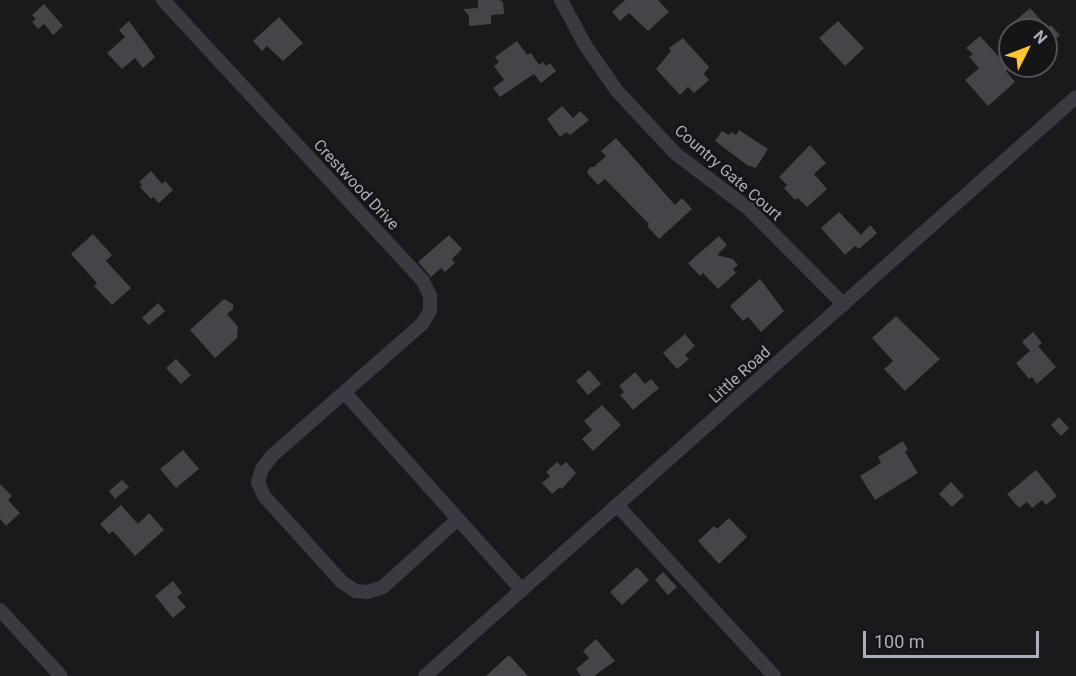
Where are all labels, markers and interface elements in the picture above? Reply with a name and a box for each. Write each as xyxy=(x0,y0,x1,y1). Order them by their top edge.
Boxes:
north arrow xyxy=(998,18,1058,78)
text: N xyxy=(1029,26,1051,48)
street label: Country Gate Court xyxy=(670,121,786,225)
street label: Crestwood Drive xyxy=(309,136,403,234)
street label: Little Road xyxy=(705,342,775,408)
scale bar xyxy=(866,619,1042,657)
text: 100 m xyxy=(874,631,925,652)

